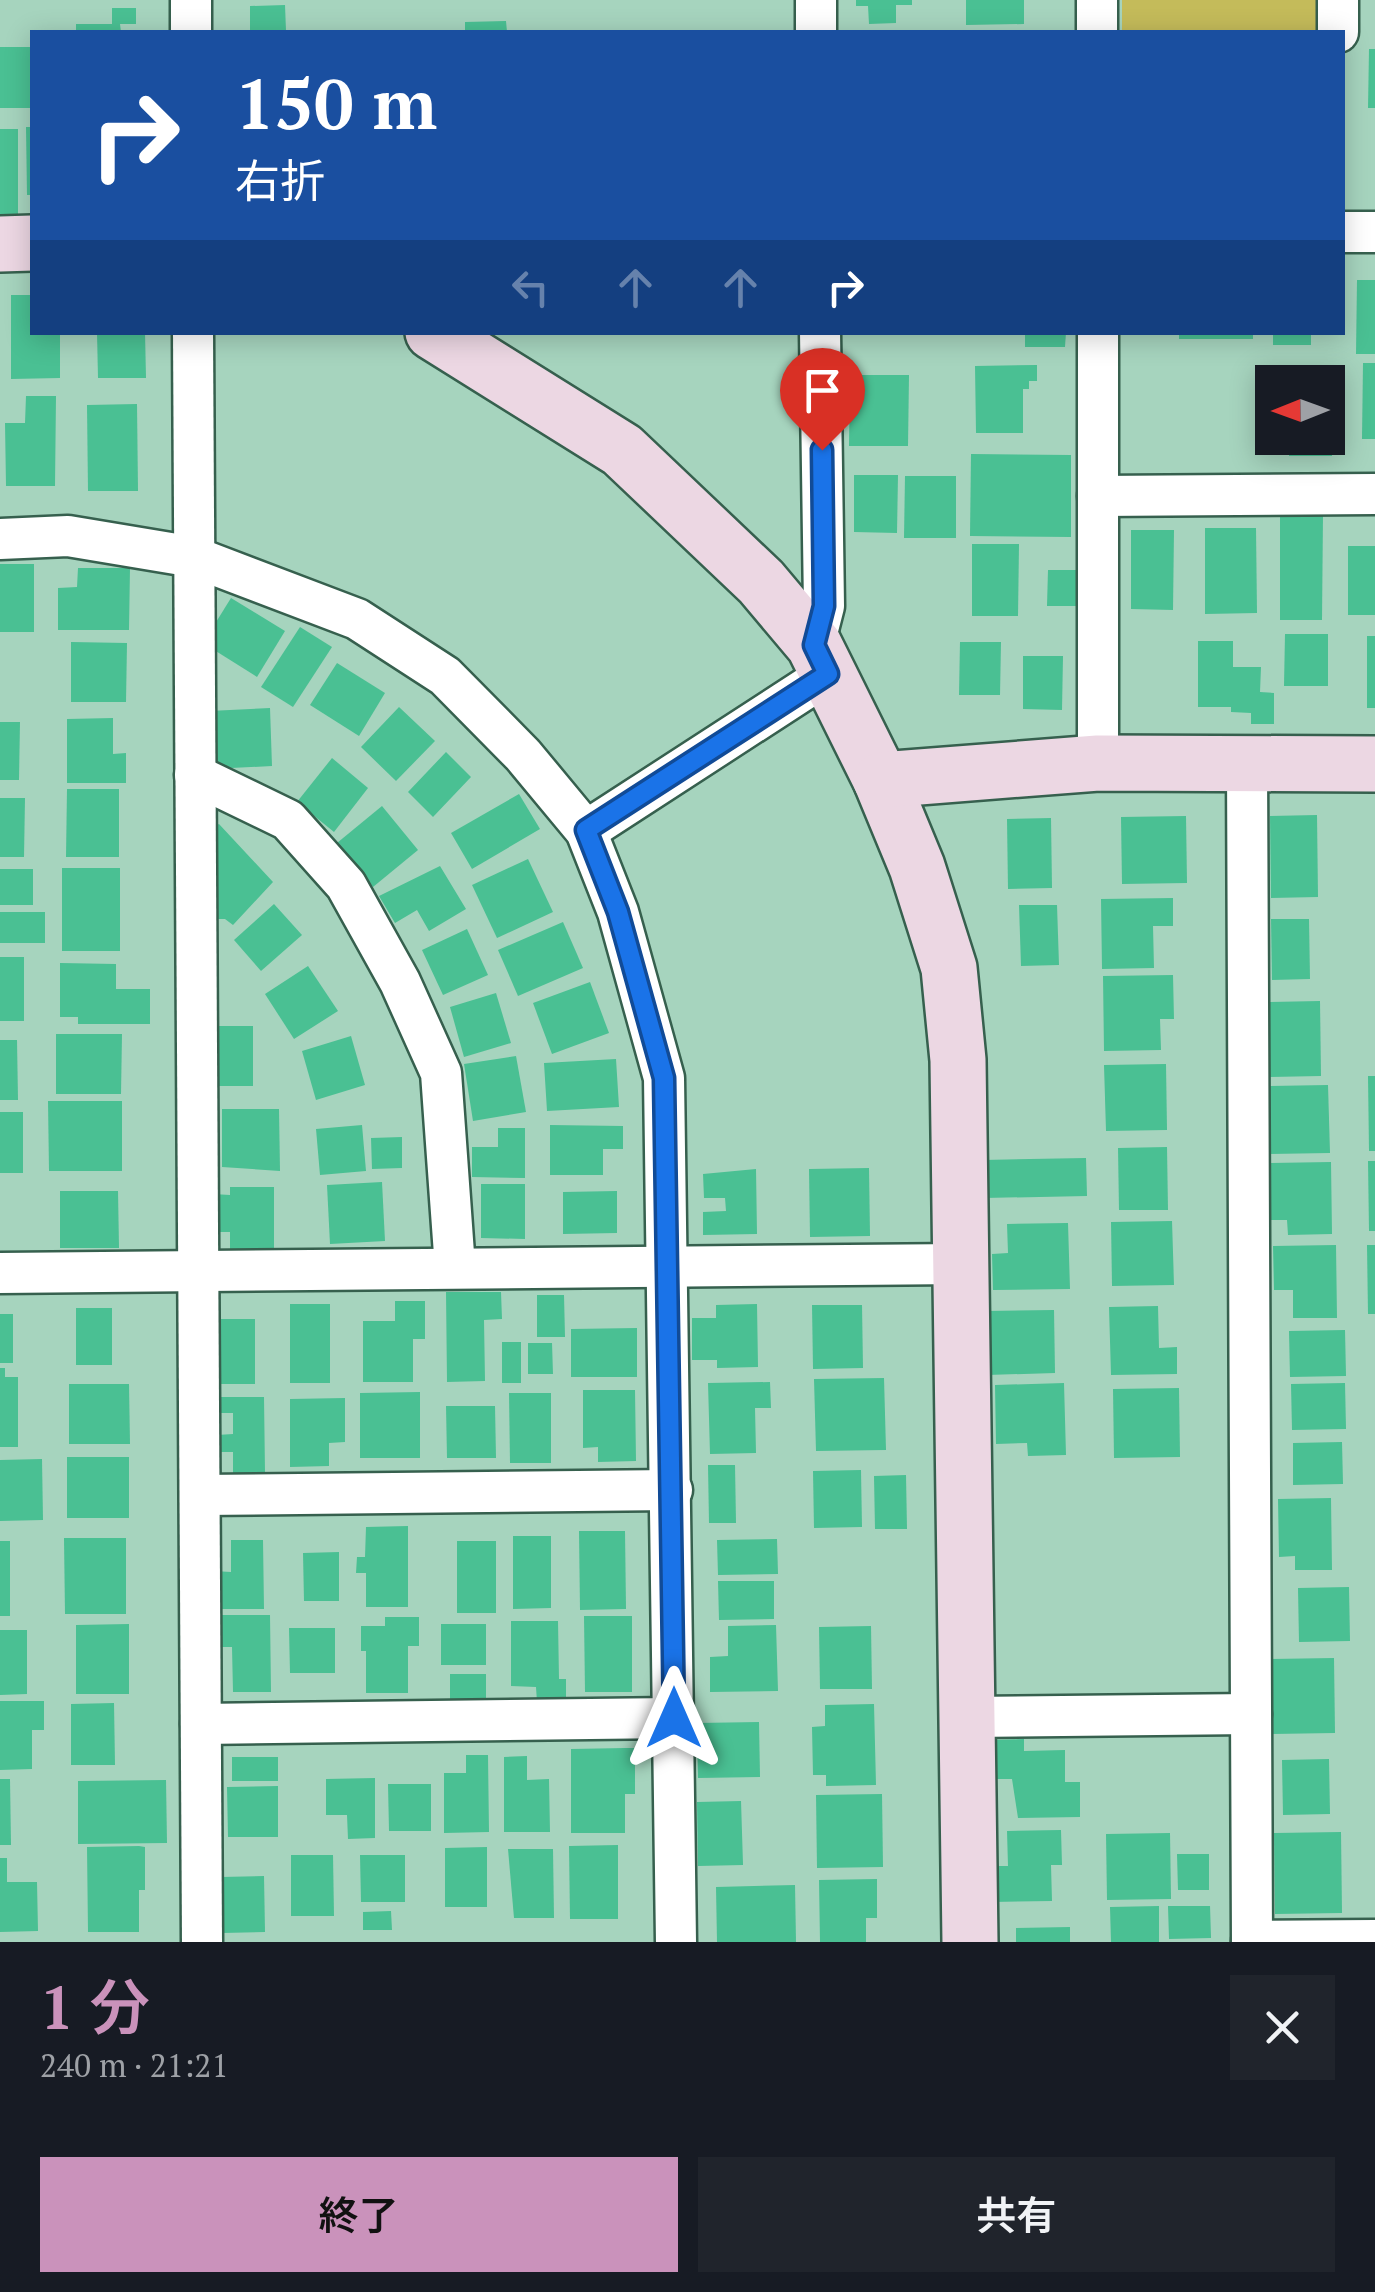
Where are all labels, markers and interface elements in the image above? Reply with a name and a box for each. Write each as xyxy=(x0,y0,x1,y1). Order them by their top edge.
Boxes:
text: 150 m xyxy=(235,56,437,149)
icon: right xyxy=(70,70,200,200)
text: 右折 xyxy=(235,150,325,210)
icon: left xyxy=(503,260,558,315)
icon: ahead xyxy=(608,260,663,315)
icon: ahead xyxy=(713,260,768,315)
icon: right xyxy=(818,260,873,315)
pin xyxy=(780,348,865,451)
icon: arrive xyxy=(795,363,850,418)
north arrow xyxy=(1255,365,1345,455)
map controls xyxy=(1255,365,1345,455)
position arrow xyxy=(622,1666,726,1770)
text: 1 分 xyxy=(40,1967,150,2046)
button: close xyxy=(1230,1975,1335,2080)
text: 240 m · 21:21 xyxy=(40,2044,228,2086)
button: 終了 xyxy=(40,2157,678,2272)
button: 共有 xyxy=(698,2157,1335,2272)

